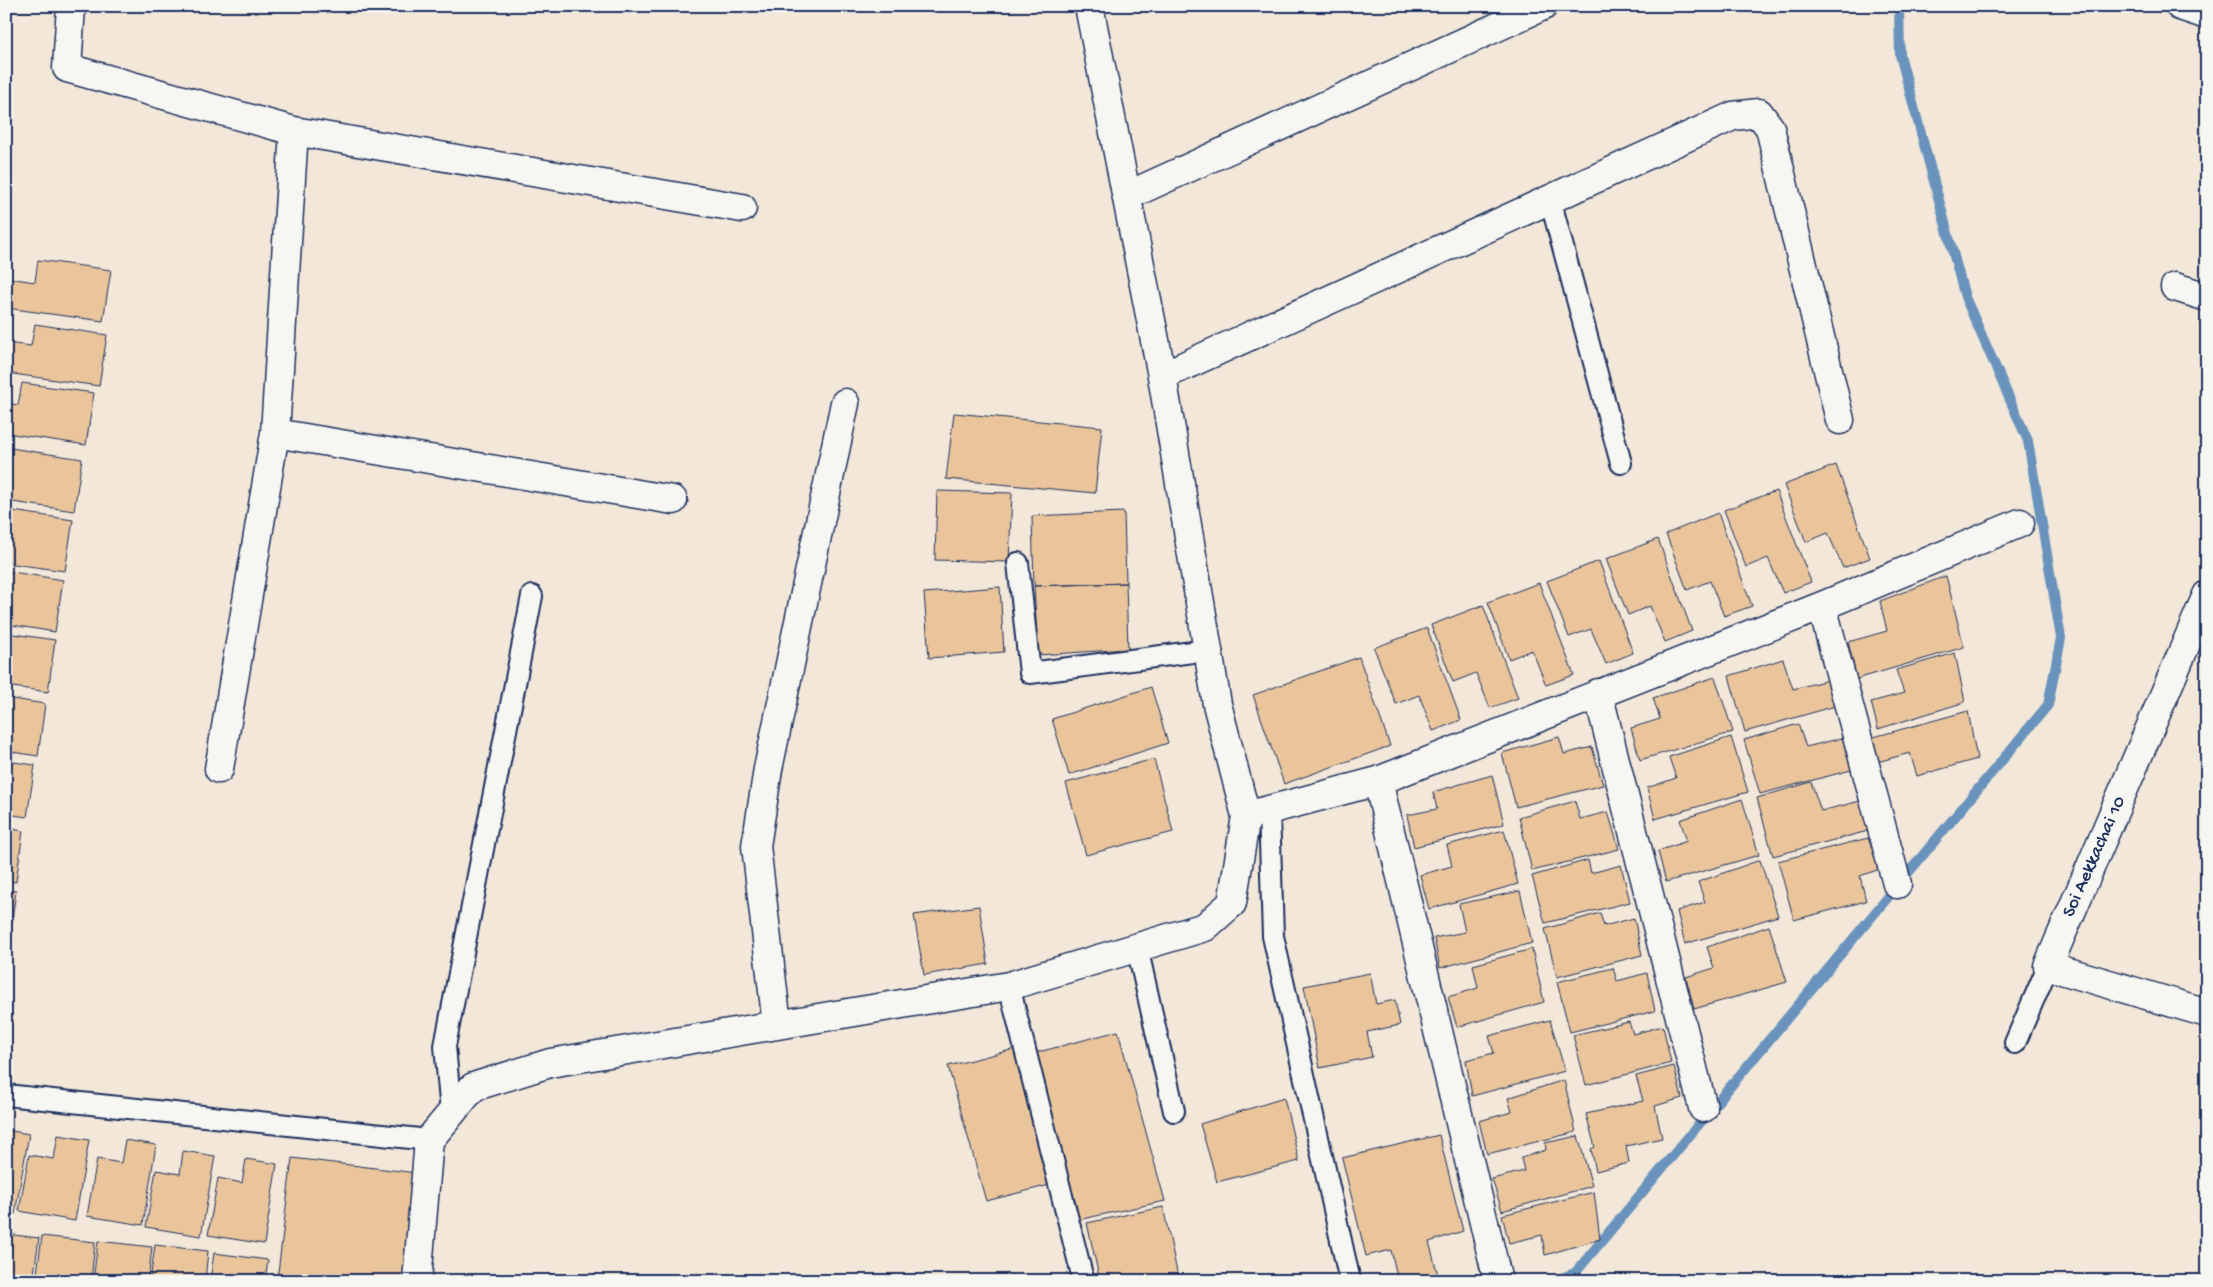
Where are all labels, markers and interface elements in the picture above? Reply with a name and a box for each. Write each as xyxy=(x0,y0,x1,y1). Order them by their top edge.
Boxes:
street label: Soi Aekkachai 10 xyxy=(2058,793,2132,921)

